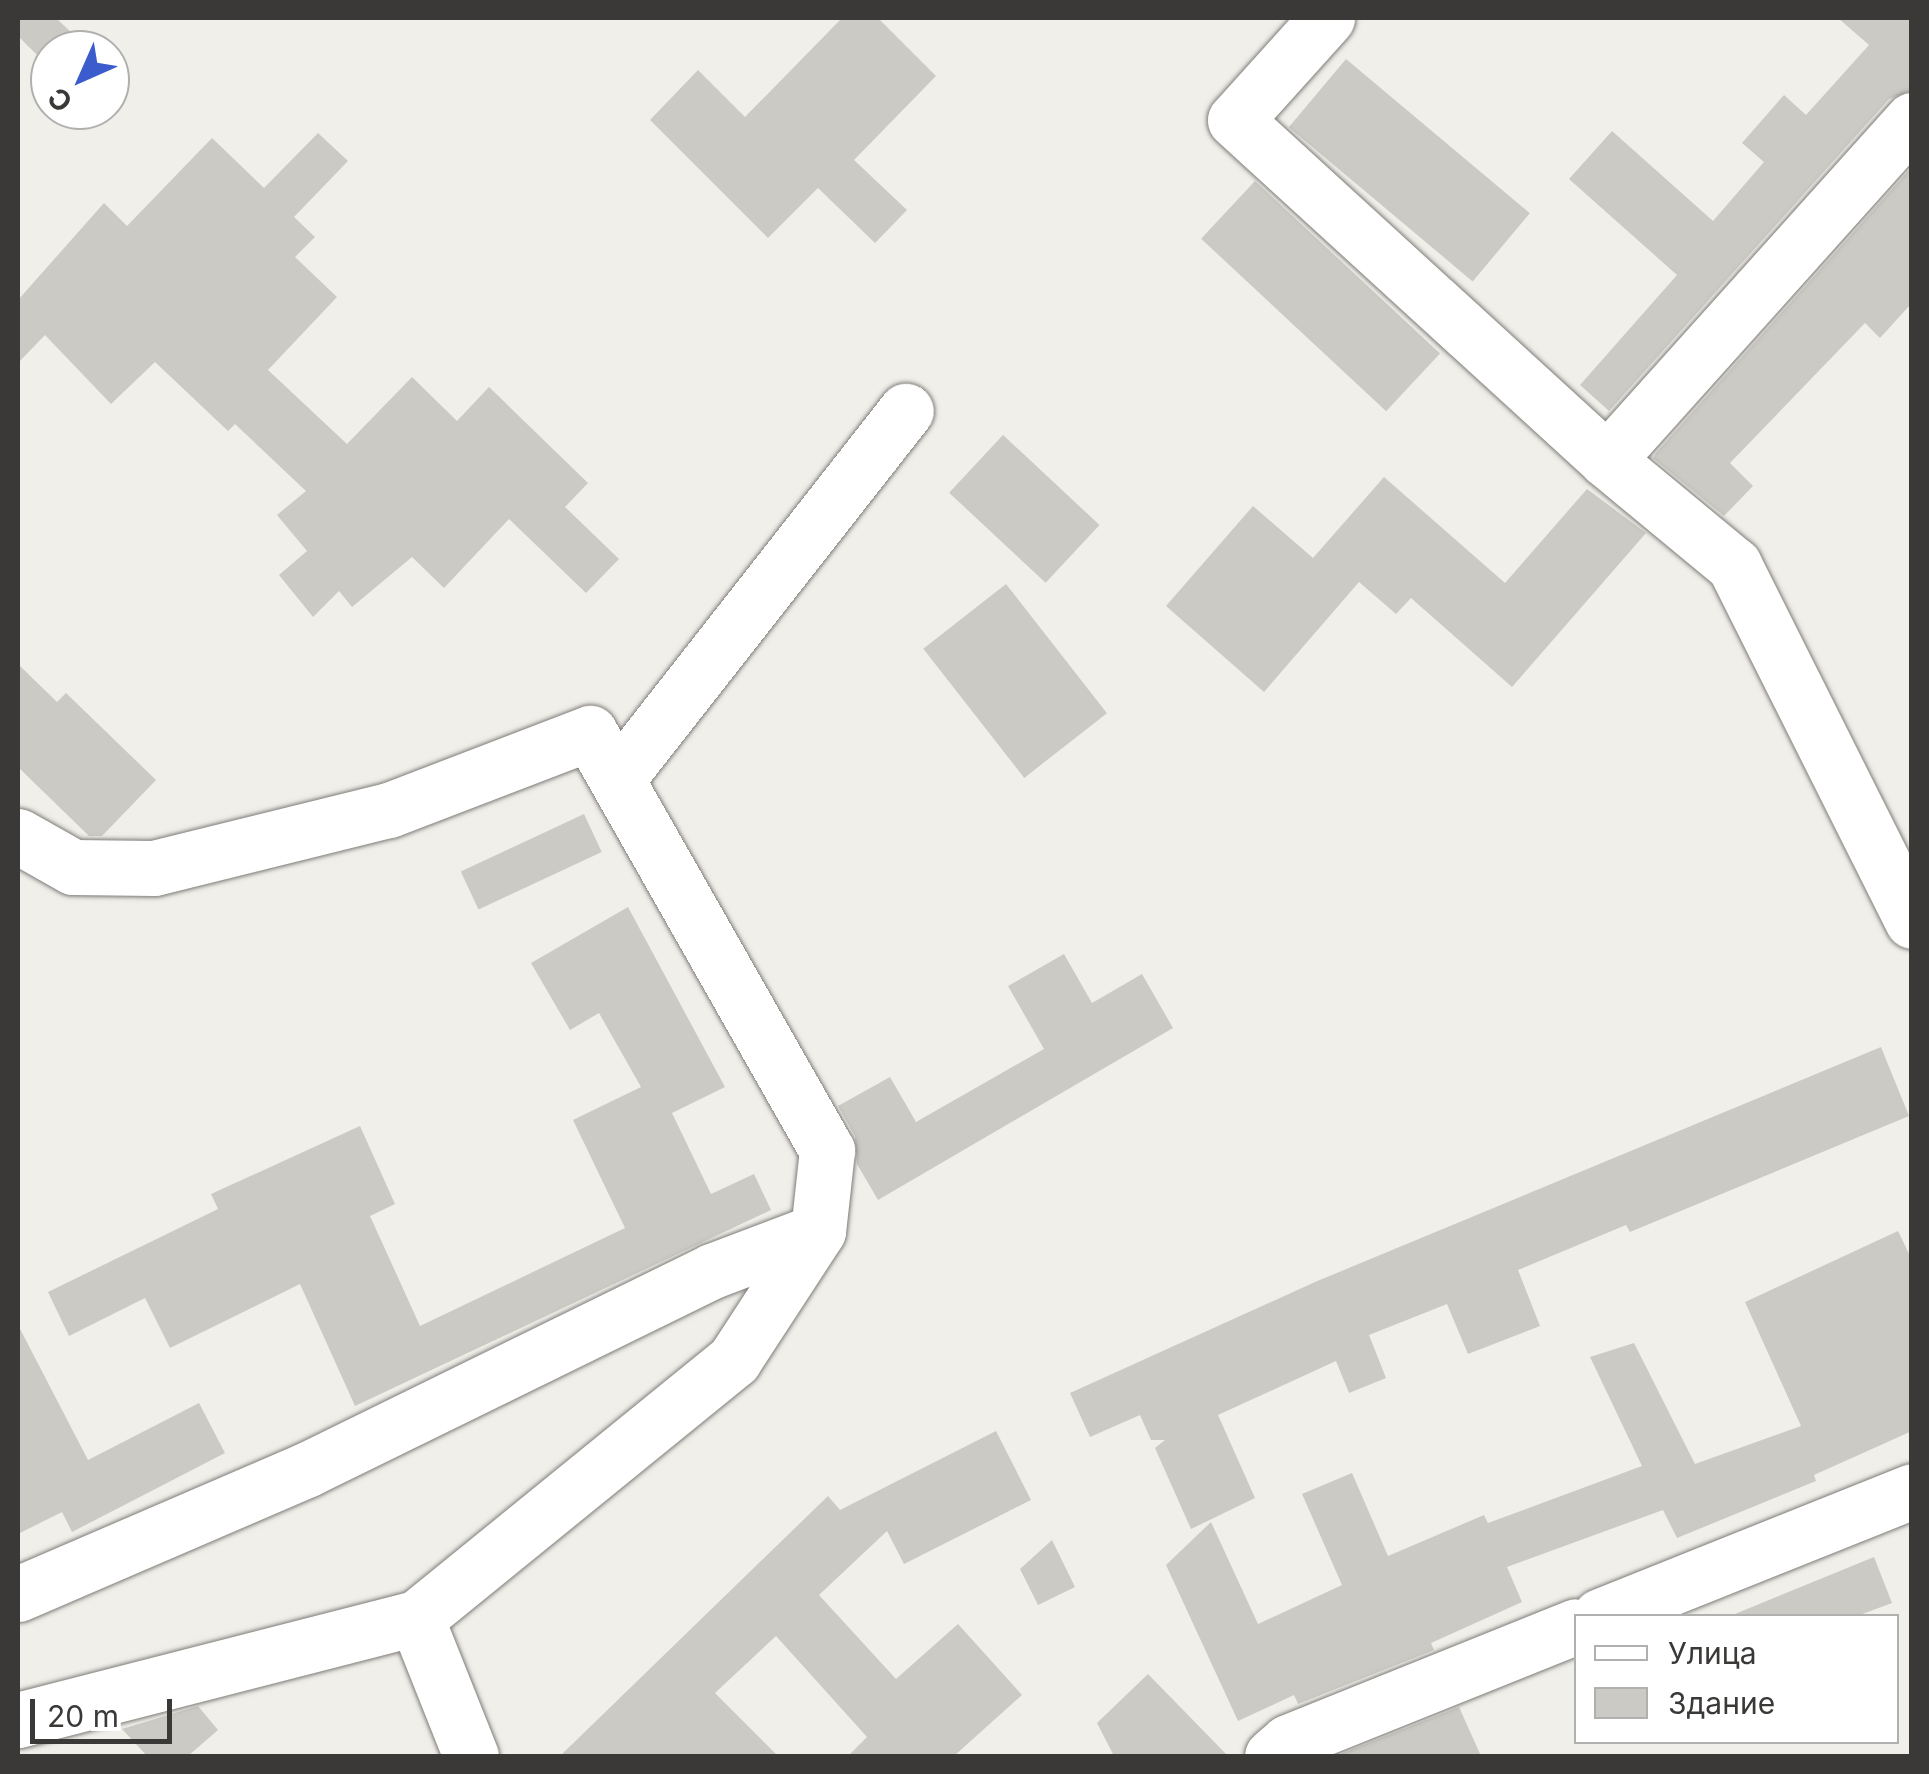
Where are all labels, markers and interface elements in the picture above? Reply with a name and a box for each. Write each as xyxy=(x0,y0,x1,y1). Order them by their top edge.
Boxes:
north arrow xyxy=(30,30,130,130)
text: С xyxy=(41,80,80,119)
legend xyxy=(1574,1614,1899,1744)
text: Улица xyxy=(1668,1635,1757,1671)
scale bar xyxy=(35,1679,178,1741)
text: Здание xyxy=(1668,1685,1775,1721)
text: 20 m xyxy=(47,1698,119,1734)

